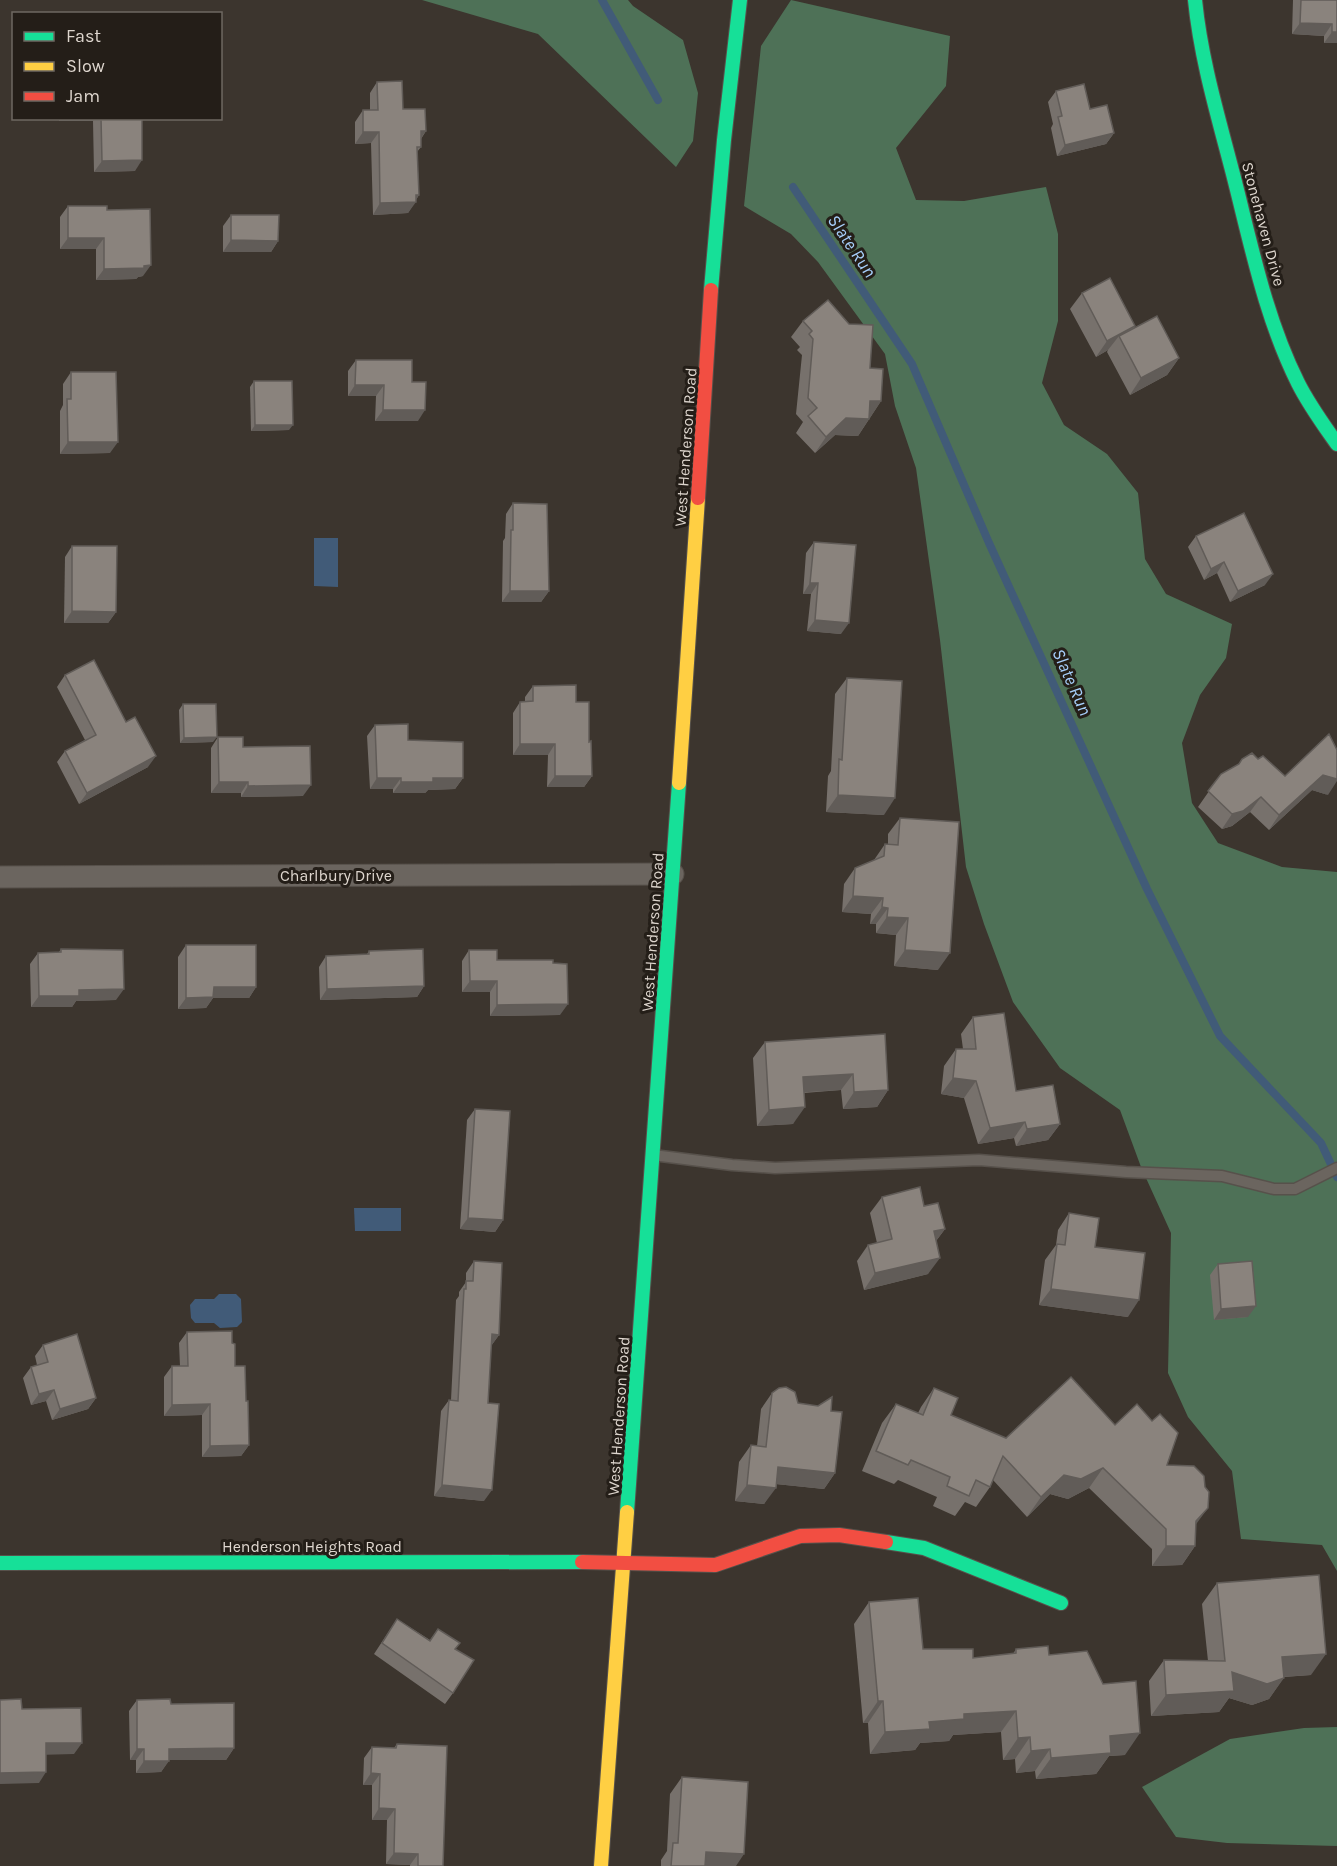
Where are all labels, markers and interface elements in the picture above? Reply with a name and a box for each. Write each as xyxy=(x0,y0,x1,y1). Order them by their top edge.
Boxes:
legend xyxy=(12,12,222,120)
text: Fast xyxy=(66,25,101,47)
text: Slow xyxy=(66,55,105,77)
text: Jam xyxy=(66,85,100,107)
street label: Stonehaven Drive xyxy=(1238,160,1289,288)
water label: Slate Run xyxy=(823,210,881,282)
street label: West Henderson Road xyxy=(670,367,701,527)
water label: Slate Run xyxy=(1047,645,1097,719)
street label: West Henderson Road xyxy=(637,852,668,1012)
street label: Charlbury Drive xyxy=(280,866,392,885)
street label: West Henderson Road xyxy=(603,1336,634,1496)
street label: Henderson Heights Road xyxy=(222,1537,402,1556)

